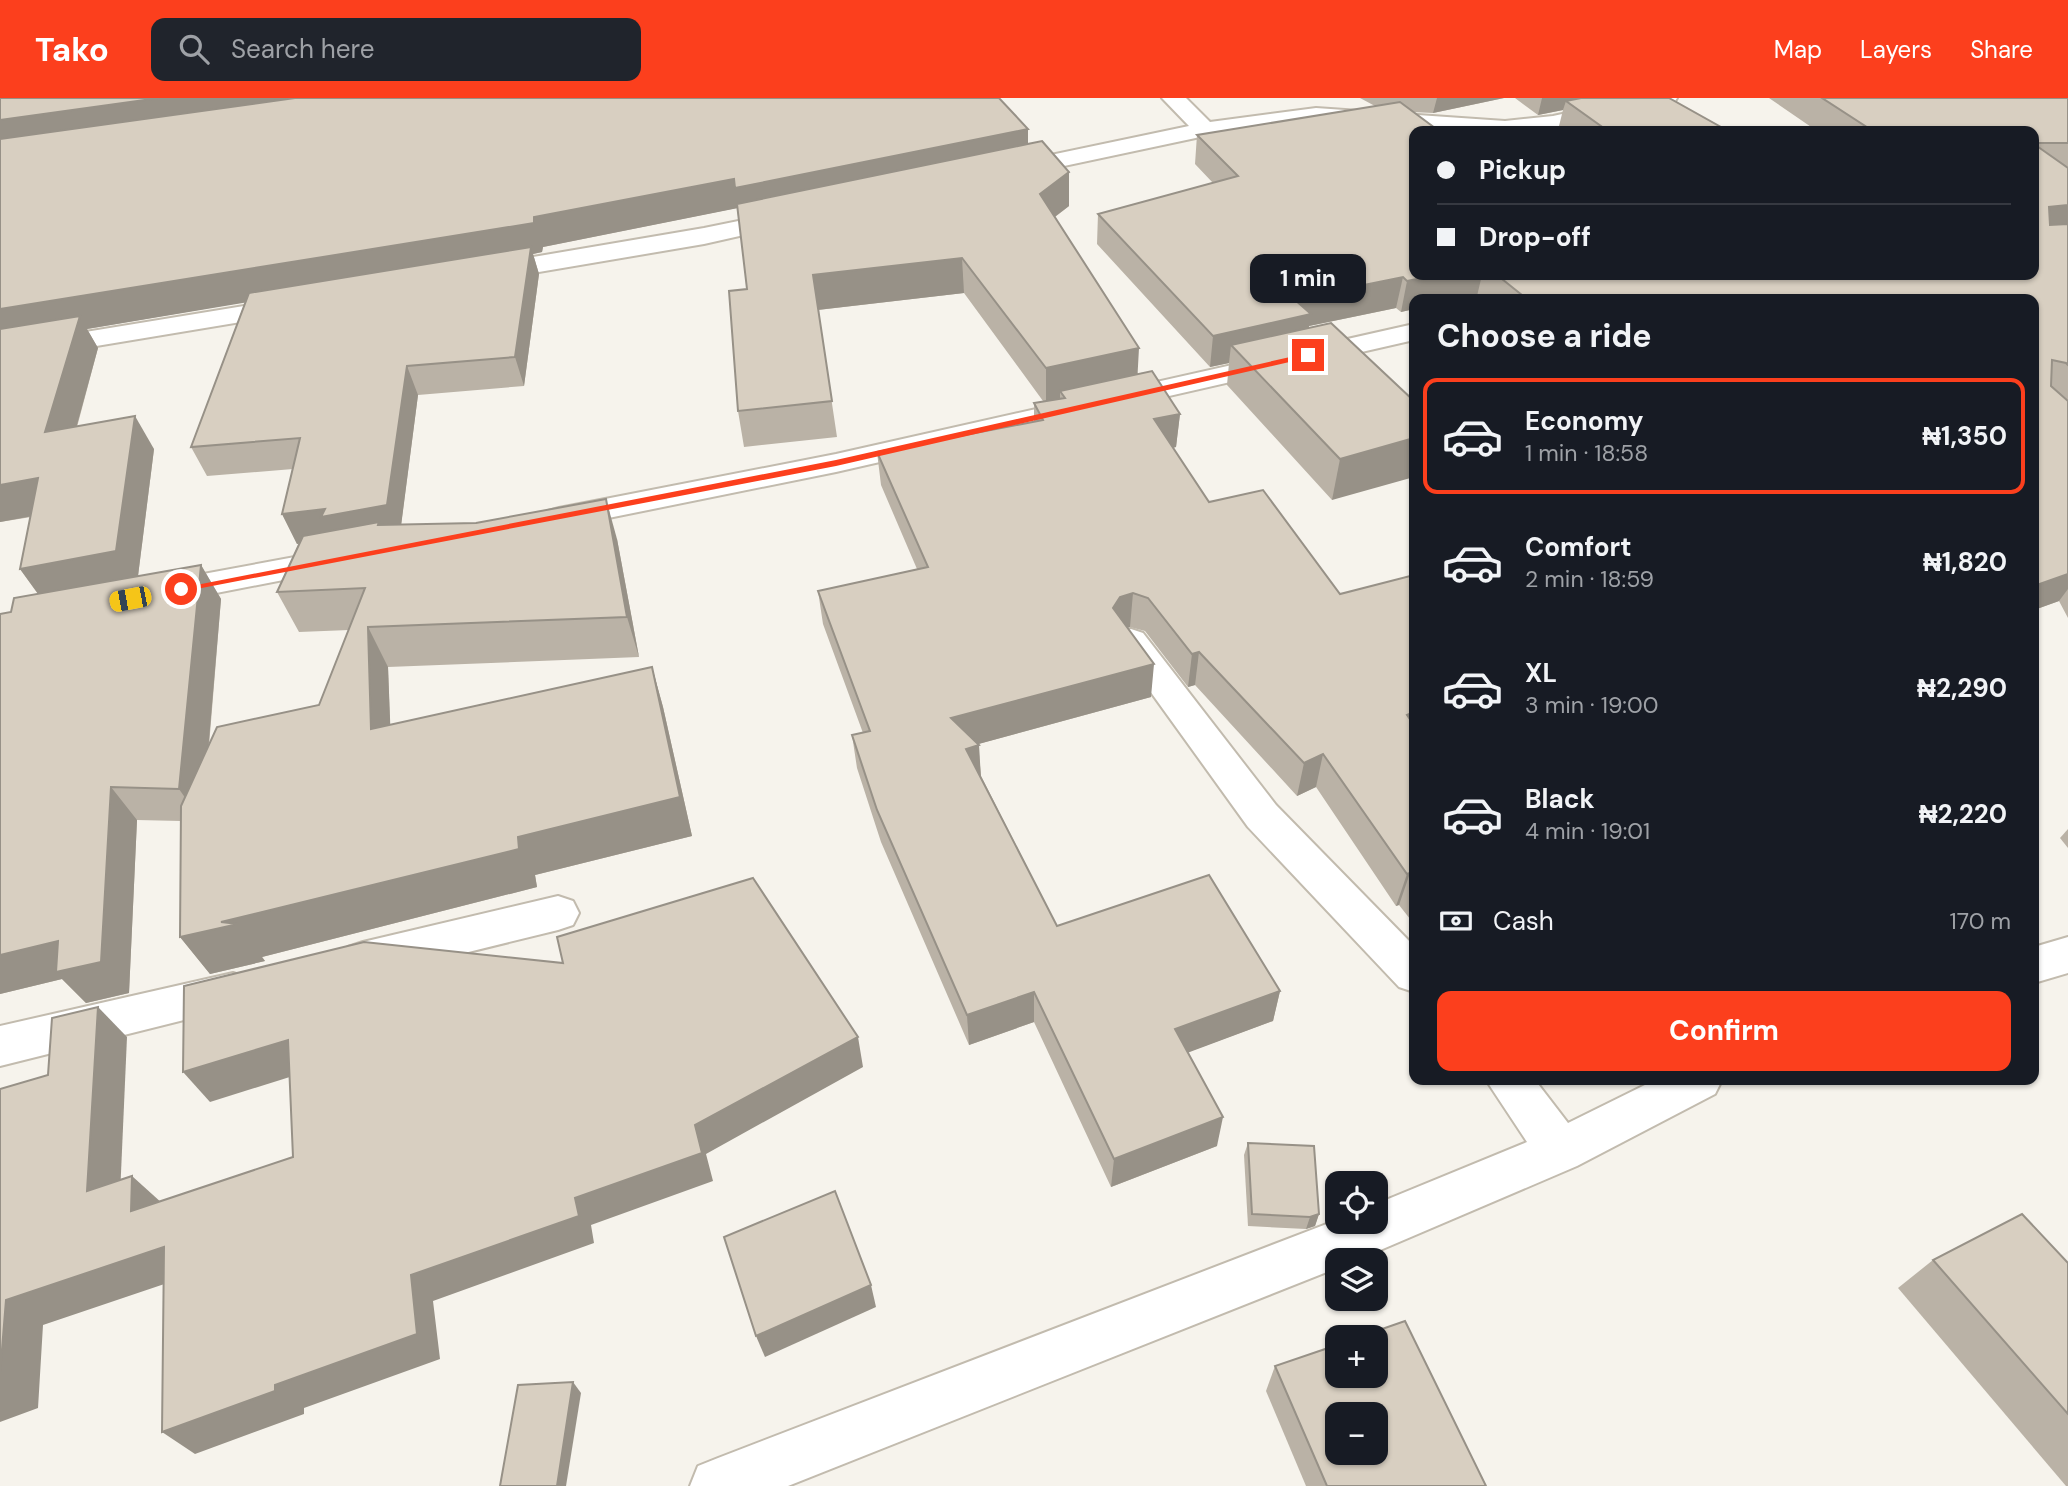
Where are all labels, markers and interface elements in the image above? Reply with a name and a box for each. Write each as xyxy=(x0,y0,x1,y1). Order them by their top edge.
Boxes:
search box xyxy=(151,18,641,81)
text: Tako xyxy=(35,28,109,71)
icon: search xyxy=(175,30,213,68)
text: Search here xyxy=(231,32,374,66)
text: Map xyxy=(1774,34,1822,65)
text: Layers xyxy=(1860,34,1932,65)
text: Share xyxy=(1970,34,2033,65)
text: Pickup xyxy=(1479,153,1566,187)
text: Drop-off xyxy=(1479,220,1591,254)
callout: 1 min xyxy=(1250,254,1366,302)
text: 1 min xyxy=(1280,263,1336,293)
text: Choose a ride xyxy=(1437,315,1652,357)
route end xyxy=(1292,339,1324,371)
text: Economy xyxy=(1525,404,1643,438)
icon: car xyxy=(1441,405,1504,468)
text: ₦1,350 xyxy=(1922,419,2007,453)
text: 1 min · 18:58 xyxy=(1525,438,1648,468)
text: Comfort xyxy=(1525,530,1631,564)
icon: car xyxy=(1441,531,1504,594)
text: ₦1,820 xyxy=(1923,545,2007,579)
text: 2 min · 18:59 xyxy=(1525,564,1654,594)
route start xyxy=(165,573,197,605)
car xyxy=(108,585,153,613)
text: XL xyxy=(1525,656,1557,690)
icon: car xyxy=(1441,657,1504,720)
text: ₦2,290 xyxy=(1917,671,2007,705)
text: 3 min · 19:00 xyxy=(1525,690,1658,720)
text: Black xyxy=(1525,782,1595,816)
icon: car xyxy=(1441,783,1504,846)
text: ₦2,220 xyxy=(1919,797,2007,831)
text: 4 min · 19:01 xyxy=(1525,816,1650,846)
icon: cash xyxy=(1437,902,1475,940)
text: Cash xyxy=(1493,904,1554,938)
text: 170 m xyxy=(1950,906,2011,936)
button: Confirm xyxy=(1437,991,2011,1071)
map controls xyxy=(1325,1171,1388,1465)
button: locate xyxy=(1325,1171,1388,1234)
button: layers xyxy=(1325,1248,1388,1311)
button: + xyxy=(1325,1325,1388,1388)
button: − xyxy=(1325,1402,1388,1465)

